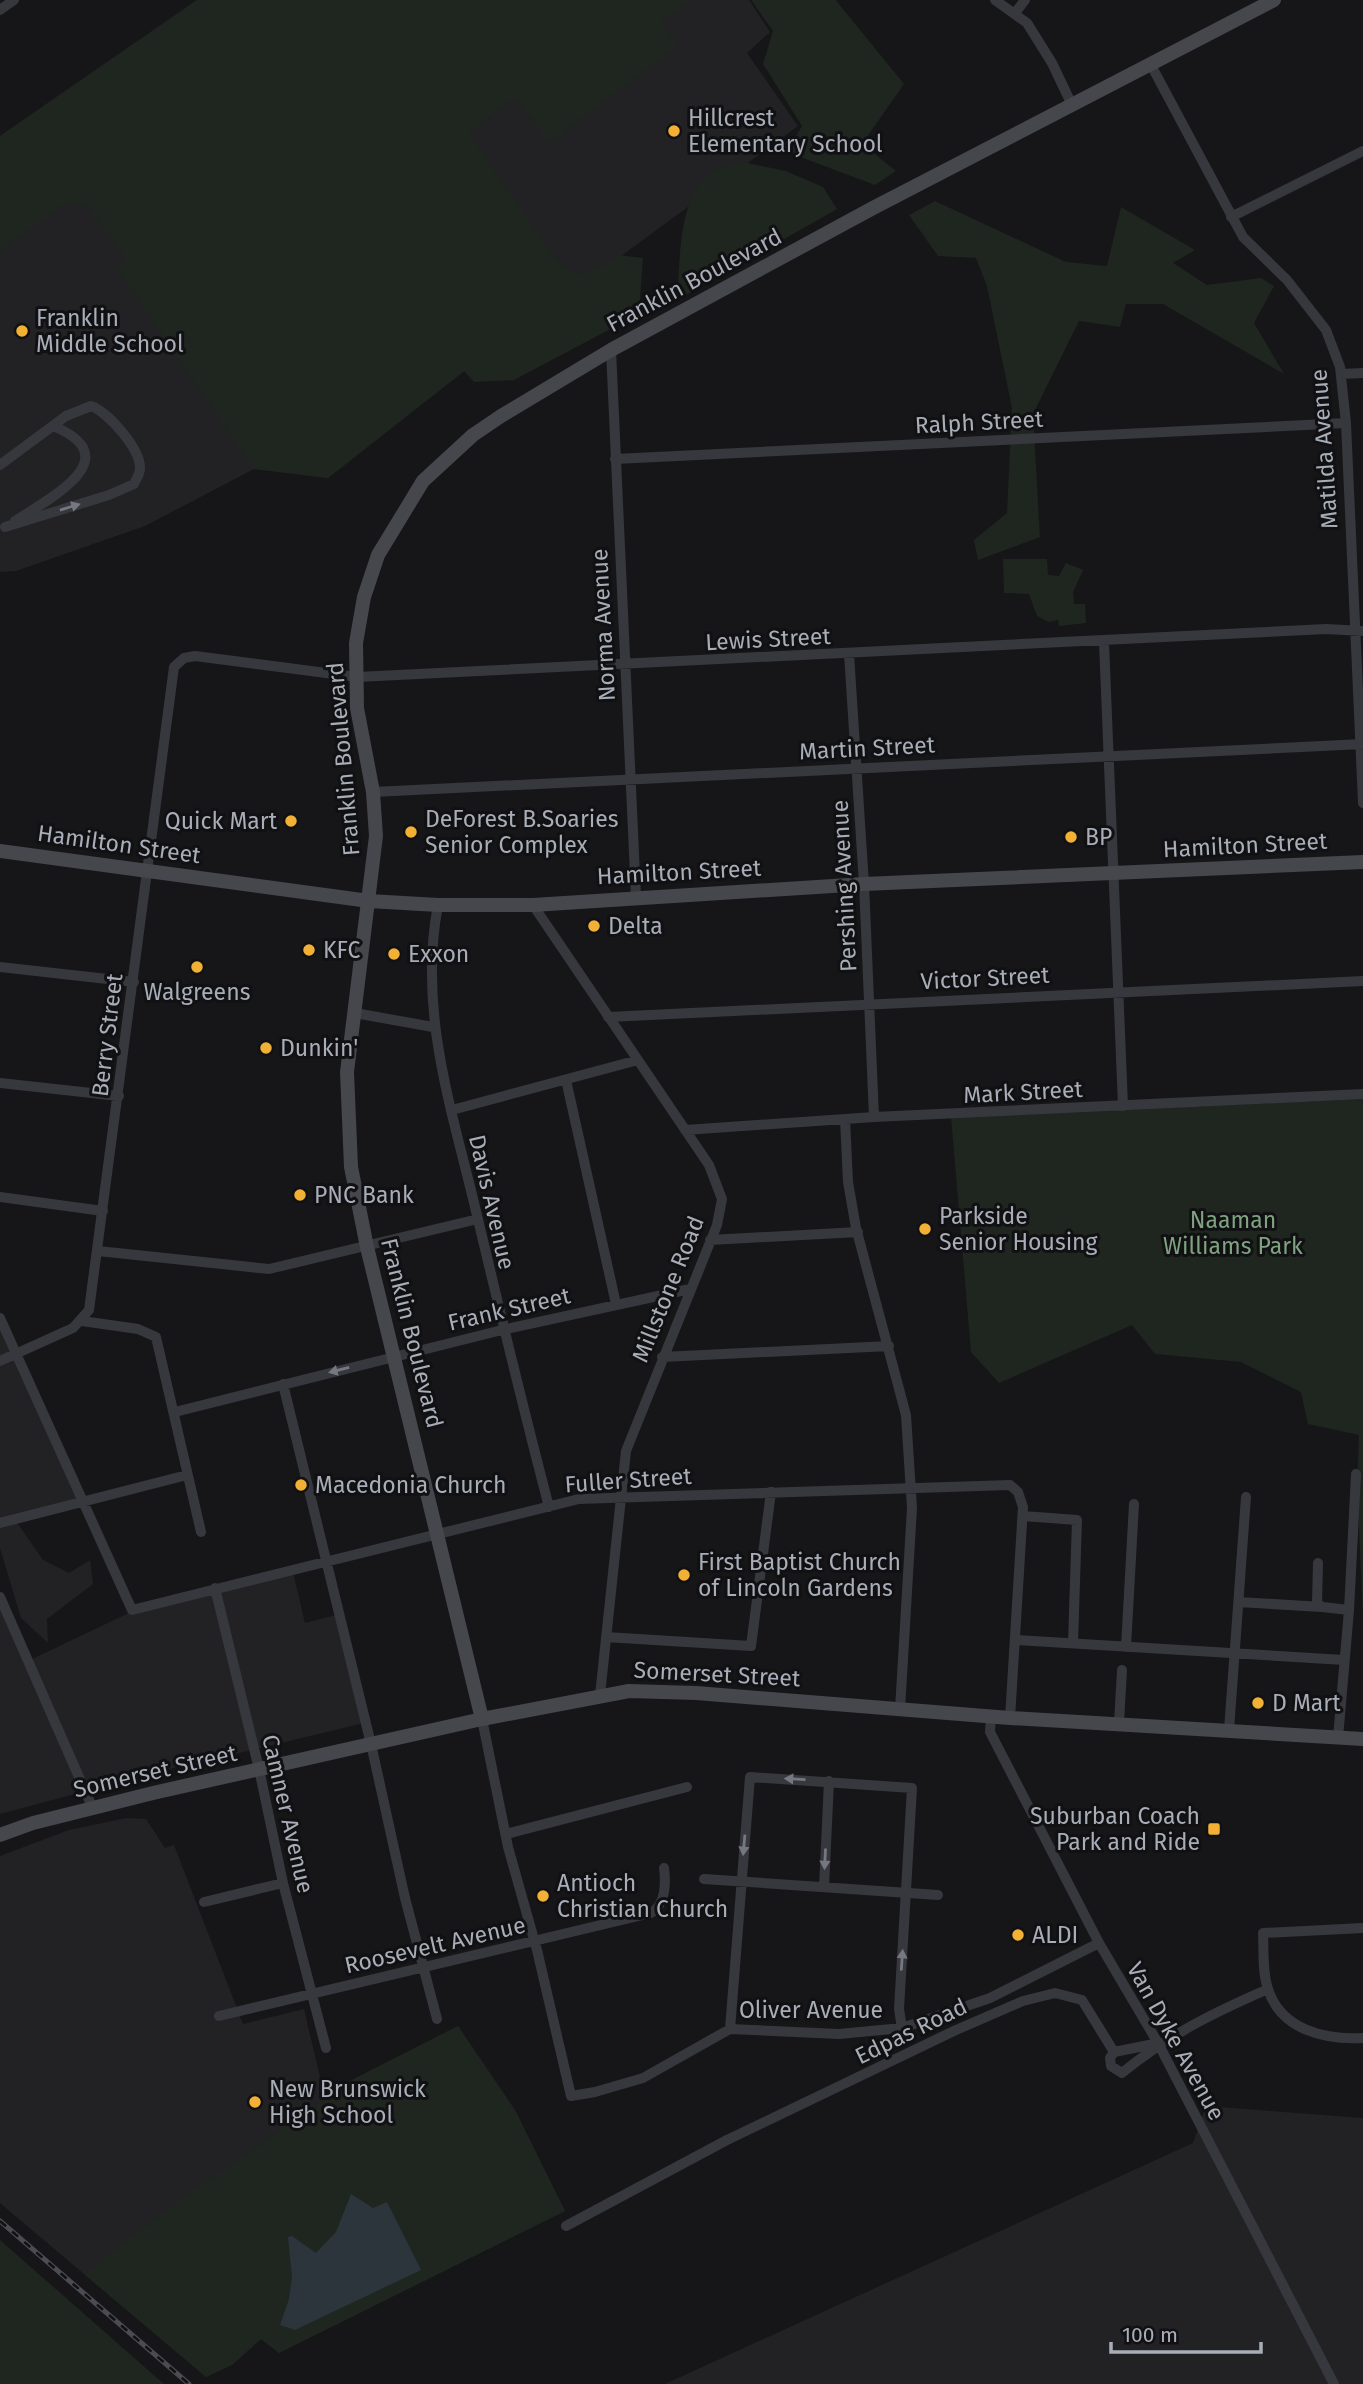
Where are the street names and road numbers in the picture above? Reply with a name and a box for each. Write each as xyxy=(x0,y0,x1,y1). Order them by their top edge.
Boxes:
street label: Franklin Boulevard xyxy=(602,222,786,338)
street label: Matilda Avenue xyxy=(1304,368,1344,530)
street label: Ralph Street xyxy=(914,405,1045,439)
street label: Norma Avenue xyxy=(585,548,621,702)
street label: Lewis Street xyxy=(705,622,832,656)
street label: Franklin Boulevard xyxy=(321,661,365,857)
street label: Martin Street xyxy=(798,730,936,766)
street label: Pershing Avenue xyxy=(826,799,862,973)
street label: Hamilton Street xyxy=(36,819,203,869)
street label: Hamilton Street xyxy=(1162,827,1329,863)
street label: Hamilton Street xyxy=(596,854,763,890)
street label: Victor Street xyxy=(920,961,1051,995)
street label: Berry Street xyxy=(86,971,129,1098)
street label: Mark Street xyxy=(963,1075,1084,1109)
street label: Davis Avenue xyxy=(463,1132,521,1272)
street label: Millstone Road xyxy=(626,1212,710,1366)
street label: Franklin Boulevard xyxy=(375,1235,449,1431)
street label: Frank Street xyxy=(445,1281,574,1337)
street label: Fuller Street xyxy=(564,1462,693,1498)
street label: Somerset Street xyxy=(633,1656,802,1692)
street label: Camner Avenue xyxy=(256,1732,320,1896)
street label: Somerset Street xyxy=(71,1738,240,1803)
street label: Roosevelt Avenue xyxy=(342,1911,528,1979)
street label: Van Dyke Avenue xyxy=(1121,1957,1231,2125)
street label: Edpas Road xyxy=(850,1992,972,2070)
street label: Oliver Avenue xyxy=(739,1996,883,2024)

